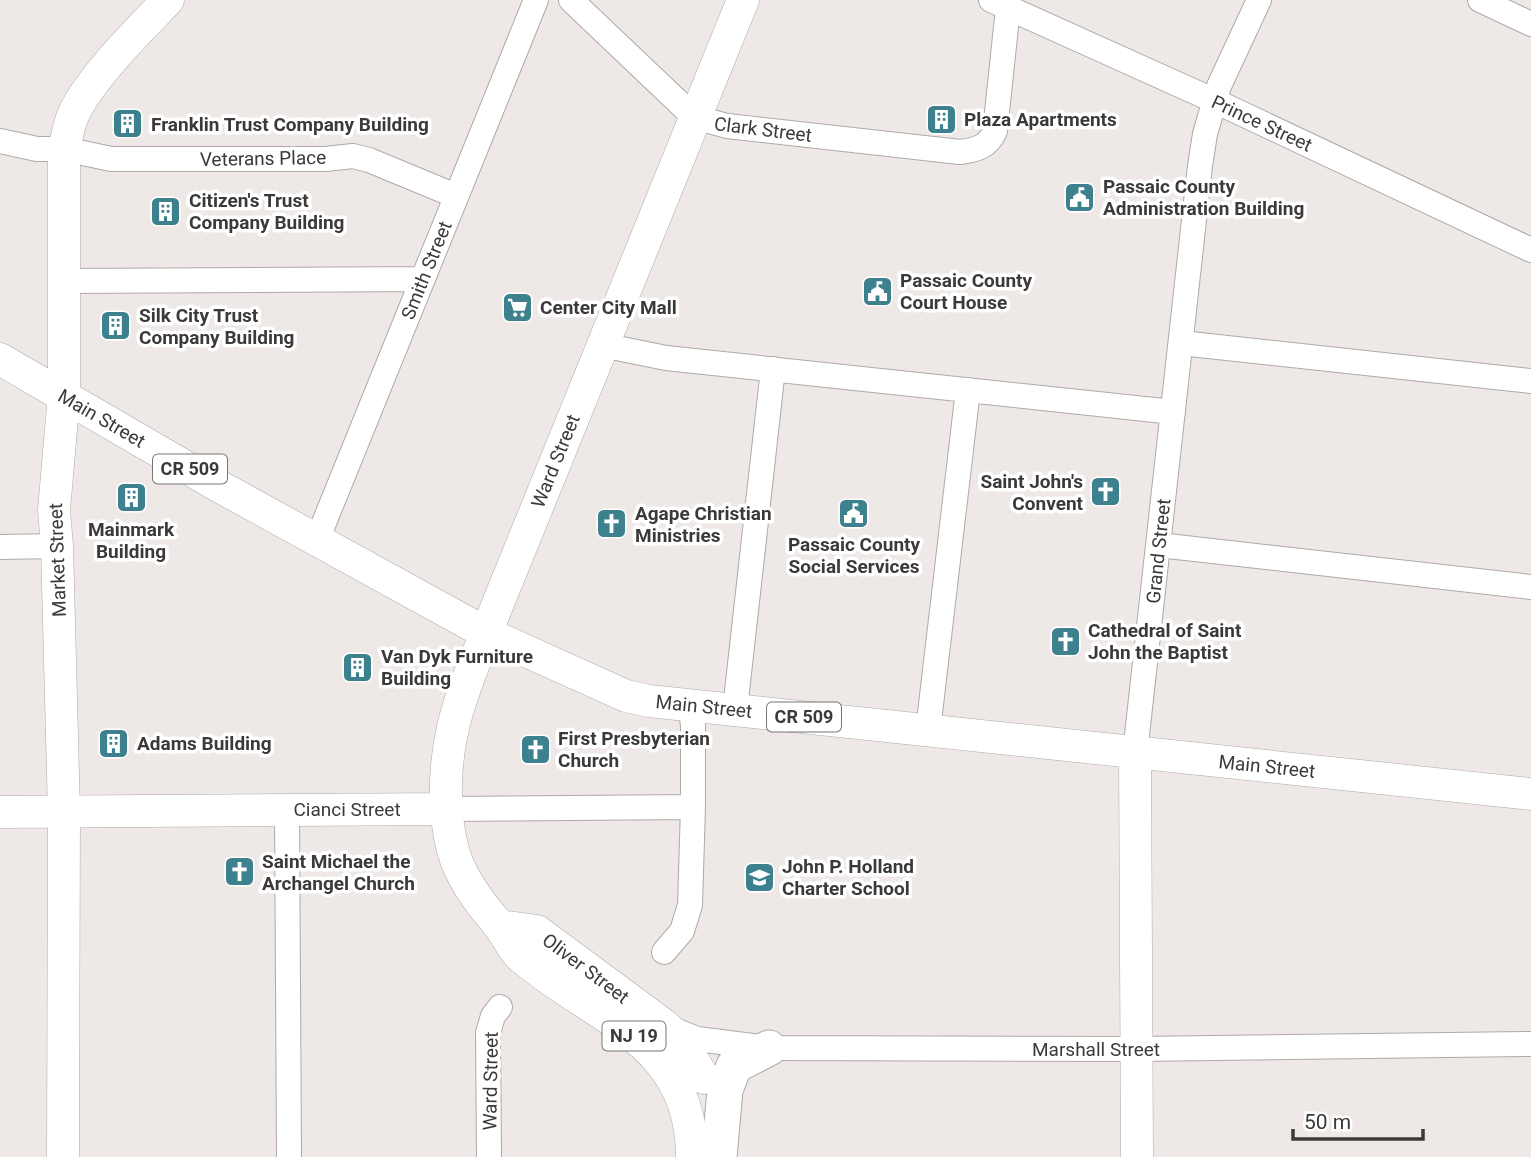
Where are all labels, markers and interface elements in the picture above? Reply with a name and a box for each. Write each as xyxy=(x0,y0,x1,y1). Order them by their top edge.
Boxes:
street label: Prince Street xyxy=(1208,90,1316,157)
building icon: Plaza Apartments xyxy=(924,102,958,136)
building icon: Franklin Trust Company Building xyxy=(111,107,145,141)
place label: Plaza Apartments xyxy=(964,108,1117,131)
street label: Clark Street xyxy=(713,112,813,147)
place label: Franklin Trust Company Building xyxy=(151,113,429,136)
street label: Veterans Place xyxy=(200,146,326,171)
place label: Passaic County Administration Building xyxy=(1103,175,1304,220)
public building icon: Passaic County Administration Building xyxy=(1063,180,1097,214)
place label: Citizen's Trust Company Building xyxy=(189,189,344,234)
building icon: Citizen's Trust Company Building xyxy=(149,194,183,228)
street label: Smith Street xyxy=(396,218,457,323)
place label: Passaic County Court House xyxy=(900,269,1033,314)
public building icon: Passaic County Court House xyxy=(860,274,894,308)
supermarket icon: Center City Mall xyxy=(500,290,534,324)
place label: Center City Mall xyxy=(540,296,677,319)
place label: Silk City Trust Company Building xyxy=(139,304,294,349)
building icon: Silk City Trust Company Building xyxy=(99,309,133,343)
street label: Main Street xyxy=(54,384,149,453)
street label: Ward Street xyxy=(526,411,585,511)
road number: CR 509 xyxy=(153,454,227,484)
place label: Saint John's Convent xyxy=(980,470,1084,515)
church icon: Saint John's Convent xyxy=(1089,475,1123,509)
building icon: Mainmark Building xyxy=(114,481,148,515)
public building icon: Passaic County Social Services xyxy=(837,496,871,530)
street label: Grand Street xyxy=(1142,497,1175,605)
place label: Agape Christian Ministries xyxy=(635,502,772,547)
street label: Market Street xyxy=(44,503,71,617)
church icon: Agape Christian Ministries xyxy=(595,507,629,541)
place label: Mainmark Building xyxy=(88,518,175,563)
place label: Passaic County Social Services xyxy=(788,533,920,578)
place label: Cathedral of Saint John the Baptist xyxy=(1088,619,1242,664)
church icon: Cathedral of Saint John the Baptist xyxy=(1048,624,1082,658)
place label: Van Dyk Furniture Building xyxy=(381,645,533,690)
building icon: Van Dyk Furniture Building xyxy=(341,650,375,684)
street label: Main Street xyxy=(655,690,753,723)
road number: CR 509 xyxy=(767,702,841,732)
building icon: Adams Building xyxy=(97,726,131,760)
place label: First Presbyterian Church xyxy=(558,727,710,772)
place label: Adams Building xyxy=(137,732,272,755)
church icon: First Presbyterian Church xyxy=(518,732,552,766)
street label: Main Street xyxy=(1218,750,1316,783)
street label: Cianci Street xyxy=(293,798,401,821)
place label: Saint Michael the Archangel Church xyxy=(262,850,415,895)
church icon: Saint Michael the Archangel Church xyxy=(222,855,256,889)
place label: John P. Holland Charter School xyxy=(782,855,914,900)
school or university icon: John P. Holland Charter School xyxy=(742,860,776,894)
street label: Oliver Street xyxy=(538,928,634,1009)
road number: NJ 19 xyxy=(602,1021,666,1050)
street label: Ward Street xyxy=(478,1031,503,1131)
street label: Marshall Street xyxy=(1032,1038,1160,1061)
scale bar xyxy=(1293,1098,1422,1142)
text: 50 m xyxy=(1304,1110,1351,1134)

